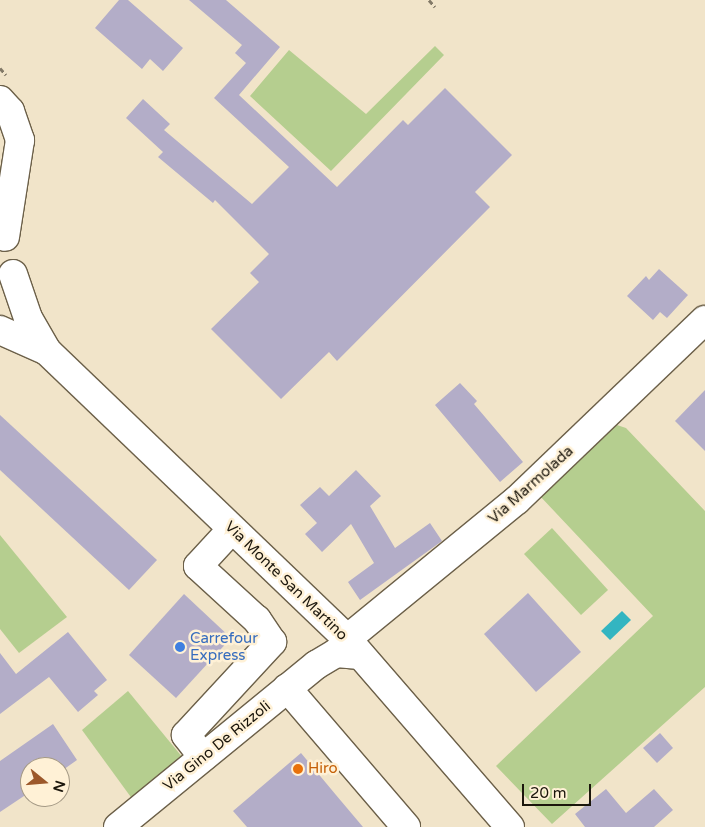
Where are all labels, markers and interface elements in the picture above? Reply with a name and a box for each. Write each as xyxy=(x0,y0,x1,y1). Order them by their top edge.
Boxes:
street label: Via Marmolada xyxy=(485,442,577,528)
street label: Via Monte San Martino xyxy=(221,518,351,644)
place label: Carrefour Express xyxy=(190,629,258,664)
marker: Carrefour Express xyxy=(174,641,186,653)
street label: Via Gino De Rizzoli xyxy=(160,697,274,795)
north arrow xyxy=(20,757,70,807)
place label: Hiro xyxy=(308,760,338,778)
marker: Hiro xyxy=(292,763,304,775)
scale bar xyxy=(525,774,594,806)
text: N xyxy=(49,778,69,794)
text: 20 m xyxy=(530,784,567,802)

